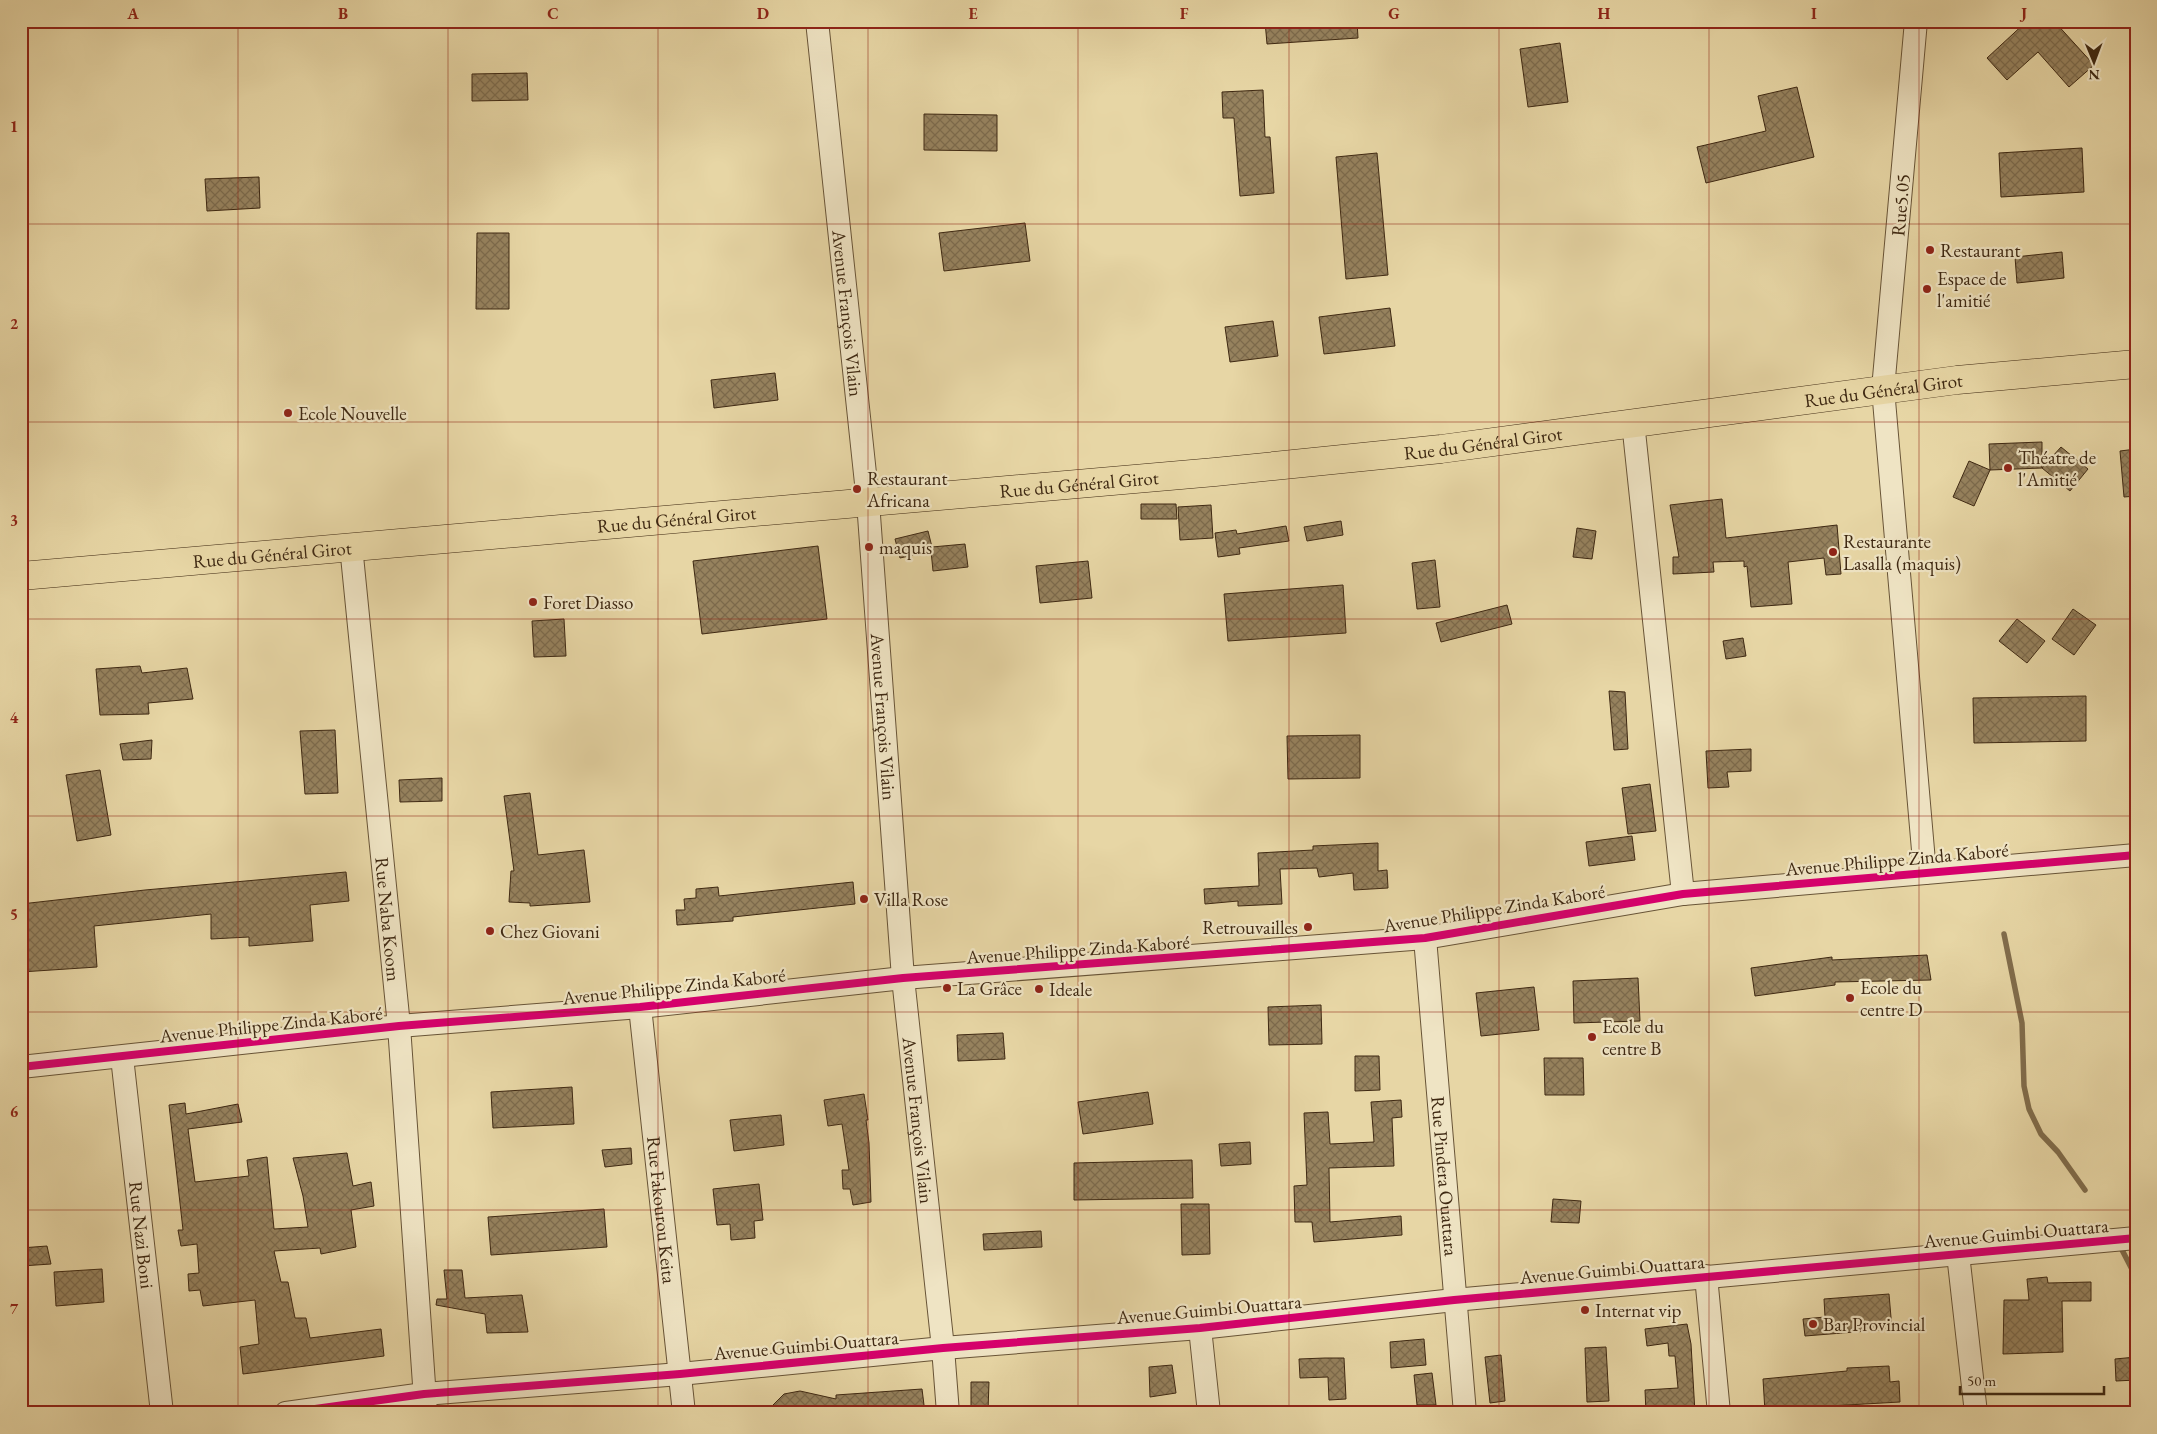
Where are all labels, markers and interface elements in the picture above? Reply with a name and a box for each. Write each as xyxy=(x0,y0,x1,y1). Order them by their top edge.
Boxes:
text: A xyxy=(126,3,139,24)
text: B xyxy=(338,3,348,24)
text: C xyxy=(547,3,559,24)
text: D xyxy=(757,3,769,24)
text: E xyxy=(968,3,978,24)
text: F xyxy=(1180,3,1189,24)
text: G xyxy=(1388,3,1400,24)
text: H xyxy=(1598,3,1611,24)
text: I xyxy=(1811,3,1817,24)
text: J xyxy=(2019,3,2027,24)
north arrow xyxy=(2070,38,2120,88)
text: N xyxy=(2088,66,2100,84)
text: 1 xyxy=(10,116,18,137)
street label: Rue5.05 xyxy=(1885,173,1916,237)
street label: Avenue François Vilain xyxy=(826,228,869,398)
place label: Restaurant xyxy=(1940,238,2021,263)
marker: Restaurant xyxy=(1924,244,1936,256)
place label: Espace de l'amitié xyxy=(1937,266,2007,313)
marker: Espace de l'amitié xyxy=(1921,283,1933,295)
text: 2 xyxy=(10,313,19,334)
street label: Rue du Général Girot xyxy=(1803,368,1964,413)
place label: Ecole Nouvelle xyxy=(298,401,407,426)
marker: Ecole Nouvelle xyxy=(282,407,294,419)
street label: Rue du Général Girot xyxy=(1402,421,1564,466)
place label: Théatre de l'Amitié xyxy=(2018,445,2096,492)
marker: Théatre de l'Amitié xyxy=(2002,462,2014,474)
street label: Rue du Général Girot xyxy=(998,465,1160,504)
place label: Restaurant Africana xyxy=(866,466,948,513)
marker: Restaurant Africana xyxy=(851,483,863,495)
street label: Rue du Général Girot xyxy=(596,500,757,539)
text: 3 xyxy=(10,510,18,531)
place label: Restaurante Lasalla (maquis) xyxy=(1843,529,1961,576)
street label: Rue du Général Girot xyxy=(192,535,353,574)
place label: maquis xyxy=(879,535,932,560)
marker: maquis xyxy=(863,541,875,553)
marker: Restaurante Lasalla (maquis) xyxy=(1827,546,1839,558)
place label: Foret Diasso xyxy=(543,590,633,615)
marker: Foret Diasso xyxy=(527,596,539,608)
street label: Avenue François Vilain xyxy=(865,631,902,801)
text: 4 xyxy=(10,707,19,728)
street label: Avenue Philippe Zinda Kaboré xyxy=(1783,837,2010,882)
street label: Rue Naba Koom xyxy=(369,856,406,983)
street label: Avenue Philippe Zinda Kaboré xyxy=(1381,879,1607,939)
place label: Villa Rose xyxy=(874,887,948,912)
marker: Villa Rose xyxy=(858,893,870,905)
text: 5 xyxy=(10,904,18,925)
place label: Retrouvailles xyxy=(1202,915,1298,940)
place label: Chez Giovani xyxy=(500,919,600,944)
marker: Retrouvailles xyxy=(1302,921,1314,933)
marker: Chez Giovani xyxy=(484,925,496,937)
street label: Avenue Philippe Zinda Kaboré xyxy=(964,929,1191,970)
street label: Avenue Philippe Zinda Kaboré xyxy=(560,962,787,1011)
place label: Ecole du centre D xyxy=(1860,975,1923,1022)
place label: La Grâce xyxy=(957,976,1022,1001)
place label: Ideale xyxy=(1049,977,1092,1002)
marker: La Grâce xyxy=(941,982,953,994)
marker: Ideale xyxy=(1033,983,1045,995)
marker: Ecole du centre D xyxy=(1844,992,1856,1004)
street label: Avenue Philippe Zinda Kaboré xyxy=(157,1000,384,1049)
place label: Ecole du centre B xyxy=(1602,1014,1664,1061)
marker: Ecole du centre B xyxy=(1586,1031,1598,1043)
street label: Avenue François Vilain xyxy=(896,1035,939,1205)
street label: Rue Pindera Ouattara xyxy=(1425,1095,1464,1258)
text: 6 xyxy=(10,1101,19,1122)
street label: Rue Fakourou Keita xyxy=(641,1135,682,1285)
street label: Rue Nazi Boni xyxy=(123,1180,160,1290)
street label: Avenue Guimbi Ouattara xyxy=(1922,1213,2110,1254)
street label: Avenue Guimbi Ouattara xyxy=(1518,1249,1706,1290)
street label: Avenue Guimbi Ouattara xyxy=(1115,1289,1303,1330)
text: 7 xyxy=(10,1298,19,1319)
place label: Internat vip xyxy=(1595,1298,1682,1323)
marker: Internat vip xyxy=(1579,1304,1591,1316)
place label: Bar Provincial xyxy=(1823,1312,1926,1337)
marker: Bar Provincial xyxy=(1807,1318,1819,1330)
street label: Avenue Guimbi Ouattara xyxy=(712,1325,900,1366)
scale bar xyxy=(1960,1364,2103,1396)
text: 50 m xyxy=(1967,1371,1996,1390)

